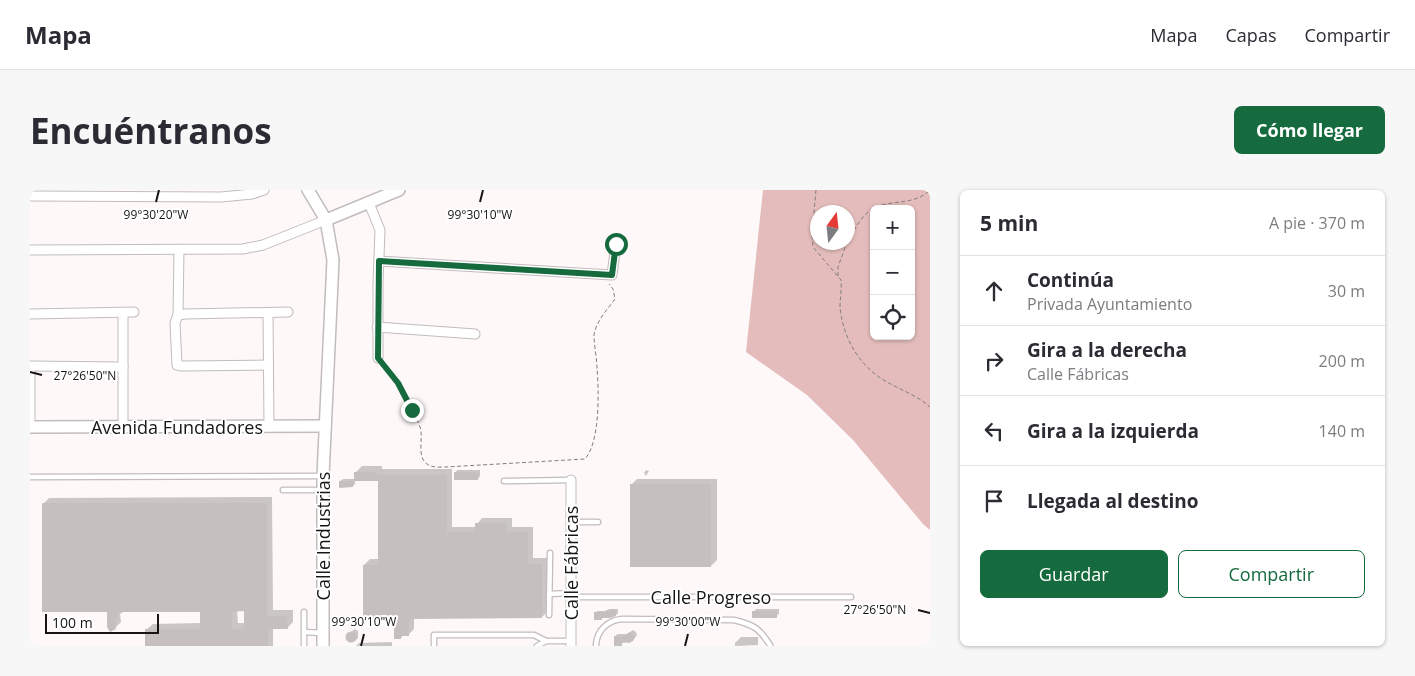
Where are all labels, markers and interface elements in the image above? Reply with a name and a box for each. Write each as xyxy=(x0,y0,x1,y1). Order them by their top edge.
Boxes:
text: Mapa xyxy=(25,18,92,51)
text: Mapa xyxy=(1150,23,1198,47)
text: Capas xyxy=(1226,23,1276,47)
text: Compartir xyxy=(1304,23,1390,47)
button: Cómo llegar xyxy=(1234,106,1385,154)
text: Encuéntranos xyxy=(30,107,272,154)
north arrow xyxy=(810,205,855,250)
map controls xyxy=(870,205,915,340)
button: + xyxy=(870,205,915,250)
text: 99°30'20"W xyxy=(124,206,188,223)
text: 99°30'10"W xyxy=(448,206,512,223)
text: 5 min xyxy=(980,209,1038,237)
text: A pie · 370 m xyxy=(1269,212,1365,234)
route start xyxy=(605,233,628,256)
button: − xyxy=(870,250,915,295)
text: Continúa xyxy=(1027,267,1114,293)
icon: ahead xyxy=(980,277,1008,305)
text: 30 m xyxy=(1328,280,1365,302)
text: Privada Ayuntamiento xyxy=(1027,293,1192,315)
button: locate xyxy=(870,295,915,340)
text: Gira a la derecha xyxy=(1027,337,1187,363)
icon: right xyxy=(980,347,1008,375)
text: 200 m xyxy=(1319,350,1365,372)
text: Calle Fábricas xyxy=(1027,363,1129,385)
text: 27°26'50"N xyxy=(54,367,116,384)
route end xyxy=(401,399,424,422)
street label: Avenida Fundadores xyxy=(91,415,263,439)
icon: left xyxy=(980,417,1008,445)
text: Gira a la izquierda xyxy=(1027,418,1199,444)
text: 140 m xyxy=(1319,420,1365,442)
street label: Calle Industrias xyxy=(311,472,335,600)
icon: arrive xyxy=(980,487,1008,515)
text: Llegada al destino xyxy=(1027,488,1199,514)
street label: Calle Fábricas xyxy=(559,506,583,620)
button: Guardar xyxy=(980,550,1168,598)
button: Compartir xyxy=(1178,550,1365,598)
street label: Calle Progreso xyxy=(651,585,771,609)
text: 27°26'50"N xyxy=(844,601,906,618)
scale bar xyxy=(45,611,159,634)
text: 100 m xyxy=(52,613,93,632)
text: 99°30'10"W xyxy=(332,613,396,630)
text: 99°30'00"W xyxy=(656,613,720,630)

